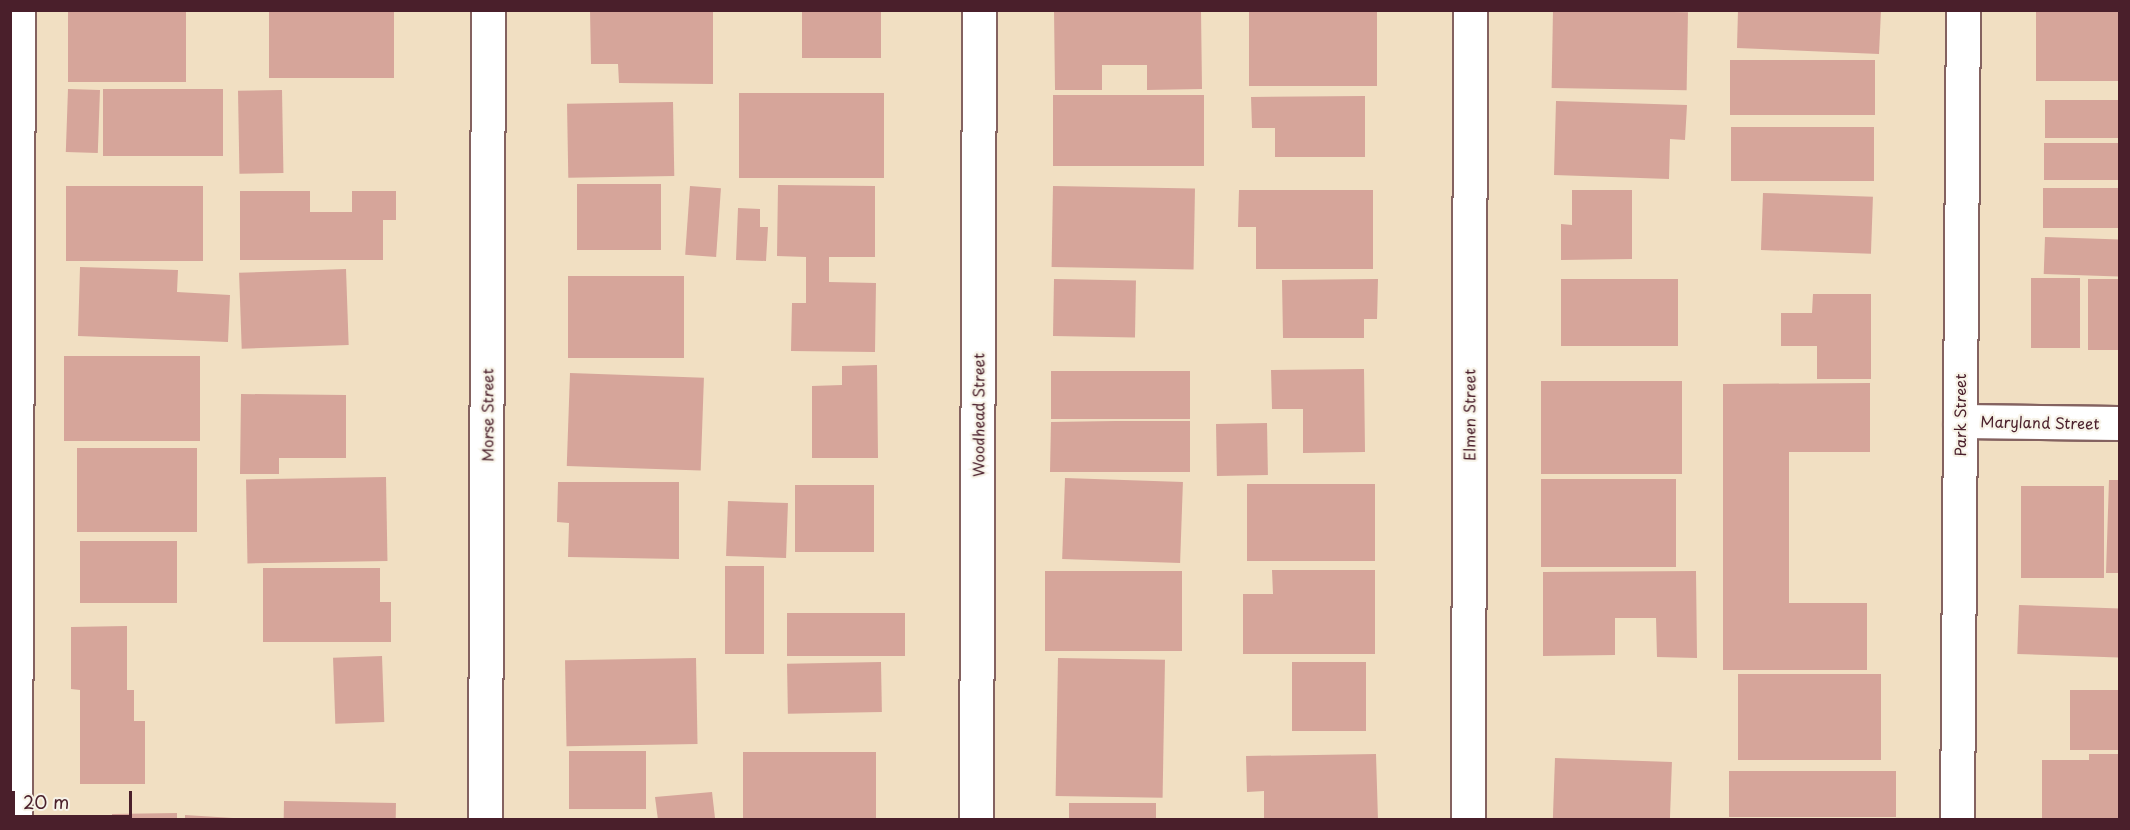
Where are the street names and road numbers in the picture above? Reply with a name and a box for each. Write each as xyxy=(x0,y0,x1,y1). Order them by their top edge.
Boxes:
street label: Woodhead Street xyxy=(969,353,987,477)
street label: Morse Street xyxy=(478,368,496,462)
street label: Elmen Street xyxy=(1460,368,1478,462)
street label: Park Street xyxy=(1951,373,1969,457)
street label: Maryland Street xyxy=(1980,412,2100,432)

